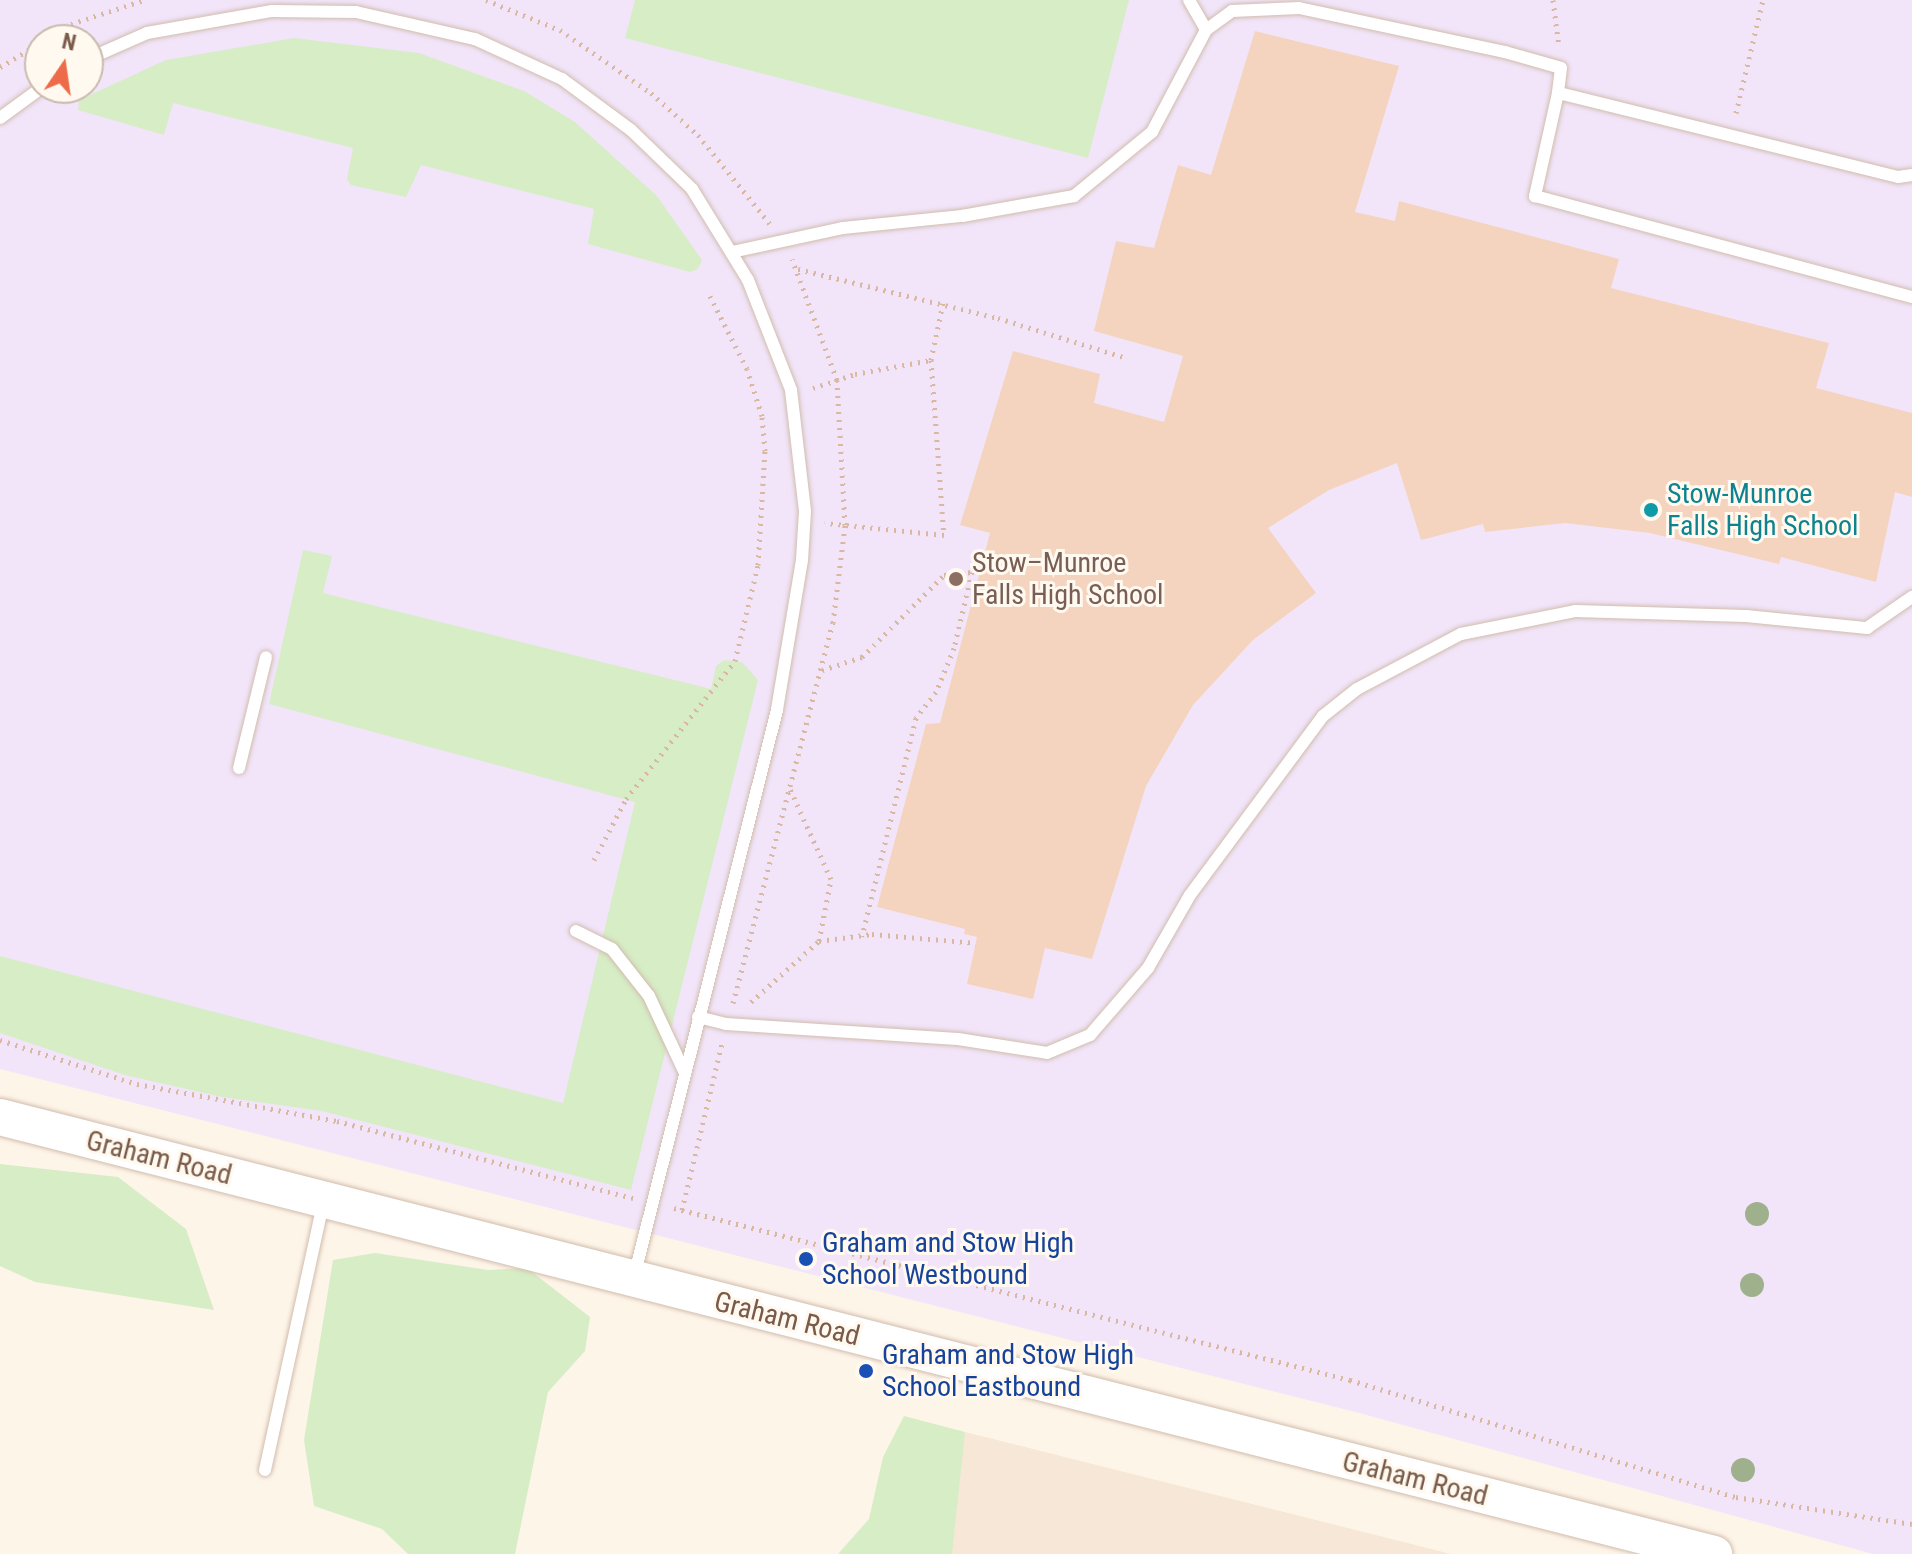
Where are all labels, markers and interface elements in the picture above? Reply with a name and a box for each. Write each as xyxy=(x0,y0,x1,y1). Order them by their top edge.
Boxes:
north arrow xyxy=(24,24,104,104)
text: N xyxy=(60,28,78,56)
place label: Stow-Munroe Falls High School xyxy=(1667,477,1859,543)
marker: Stow-Munroe Falls High School xyxy=(1642,501,1660,519)
place label: Stow–Munroe Falls High School xyxy=(972,546,1164,612)
marker: Stow–Munroe Falls High School xyxy=(947,570,965,588)
street label: Graham Road xyxy=(83,1124,235,1192)
place label: Graham and Stow High School Westbound xyxy=(822,1226,1074,1292)
marker: Graham and Stow High School Westbound xyxy=(797,1250,815,1268)
street label: Graham Road xyxy=(711,1285,863,1353)
place label: Graham and Stow High School Eastbound xyxy=(882,1338,1134,1404)
marker: Graham and Stow High School Eastbound xyxy=(857,1362,875,1380)
street label: Graham Road xyxy=(1339,1445,1491,1513)

